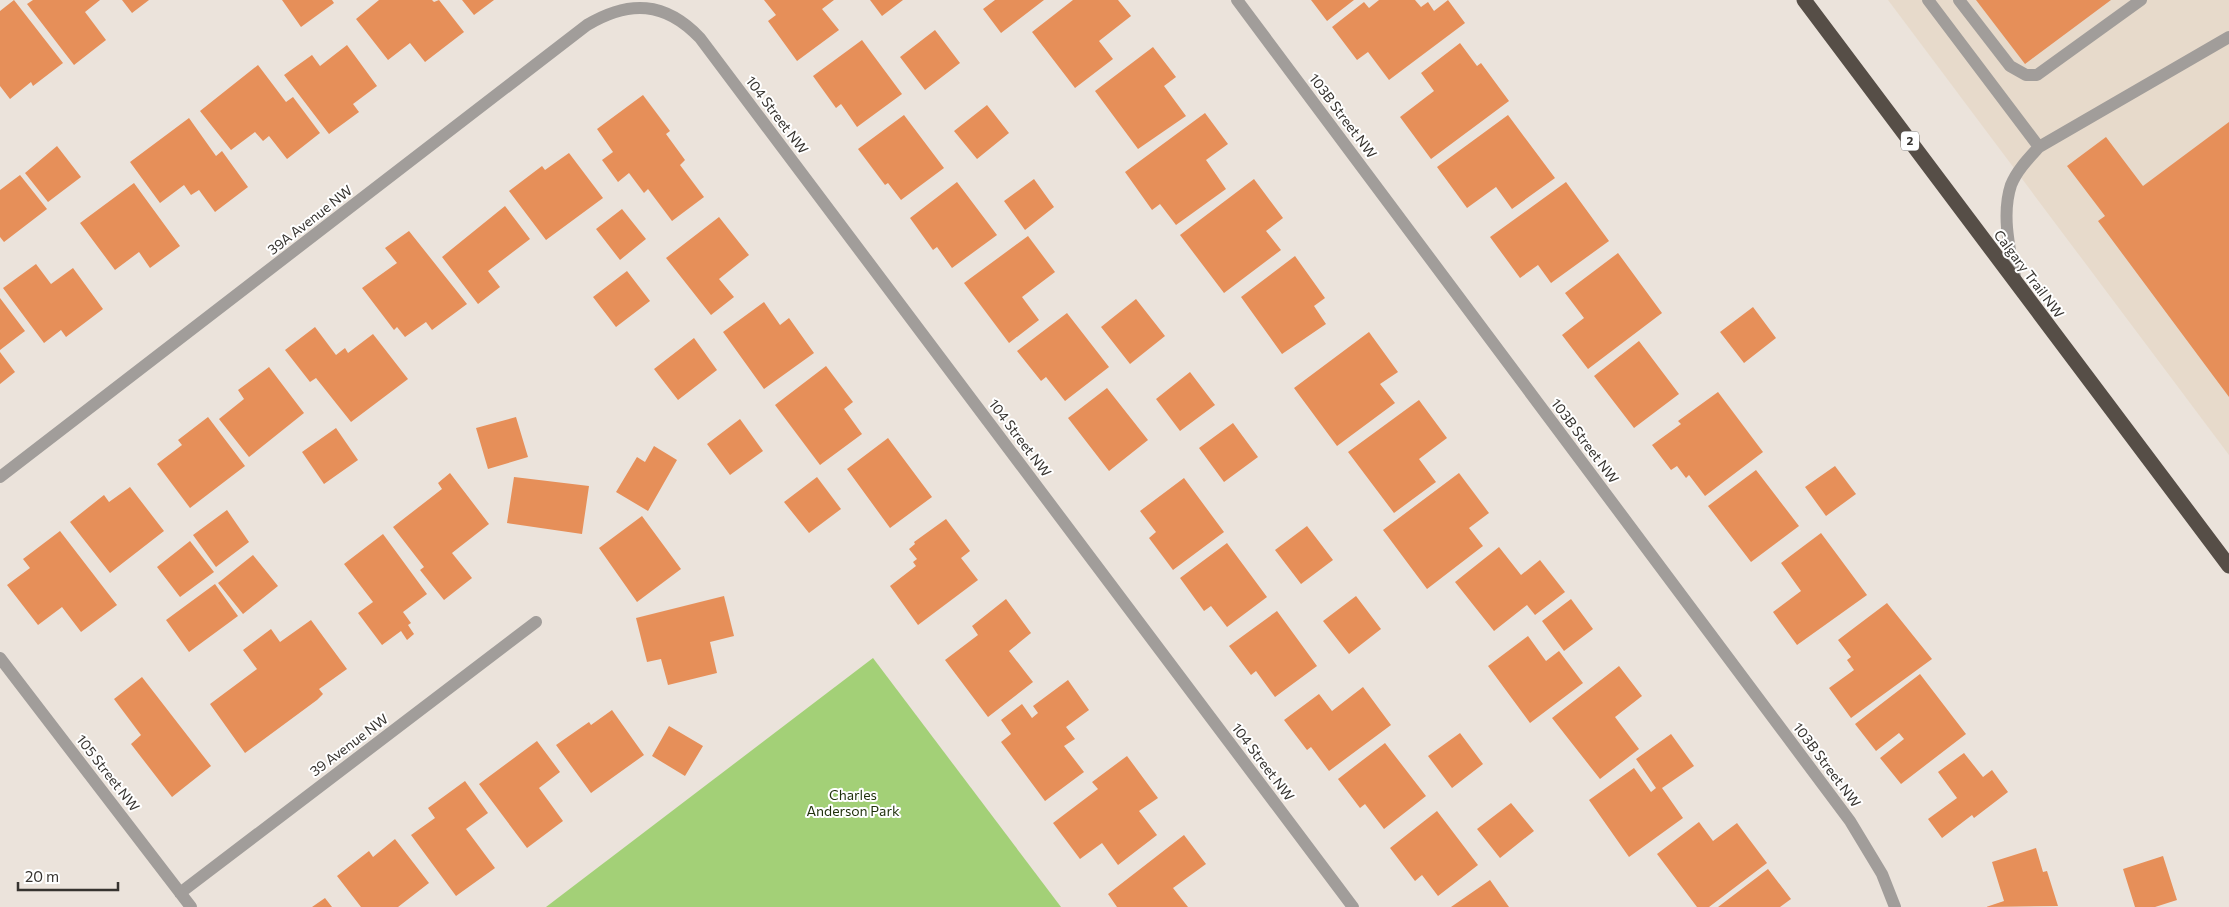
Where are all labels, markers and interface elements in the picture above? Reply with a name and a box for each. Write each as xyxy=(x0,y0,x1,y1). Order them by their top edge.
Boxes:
street label: 103B Street NW xyxy=(1306,70,1381,161)
street label: 104 Street NW xyxy=(743,72,812,157)
road number: 2 xyxy=(1901,132,1919,150)
street label: 39A Avenue NW xyxy=(264,181,355,258)
street label: Calgary Trail NW xyxy=(1991,226,2068,321)
street label: 104 Street NW xyxy=(986,395,1055,480)
street label: 103B Street NW xyxy=(1548,395,1623,486)
street label: 39 Avenue NW xyxy=(306,710,391,779)
street label: 104 Street NW xyxy=(1229,719,1298,804)
street label: 103B Street NW xyxy=(1790,719,1865,810)
street label: 105 Street NW xyxy=(73,731,144,815)
park label: Charles Anderson Park xyxy=(806,786,900,819)
scale bar xyxy=(18,860,118,892)
text: 20 m xyxy=(25,867,59,885)

